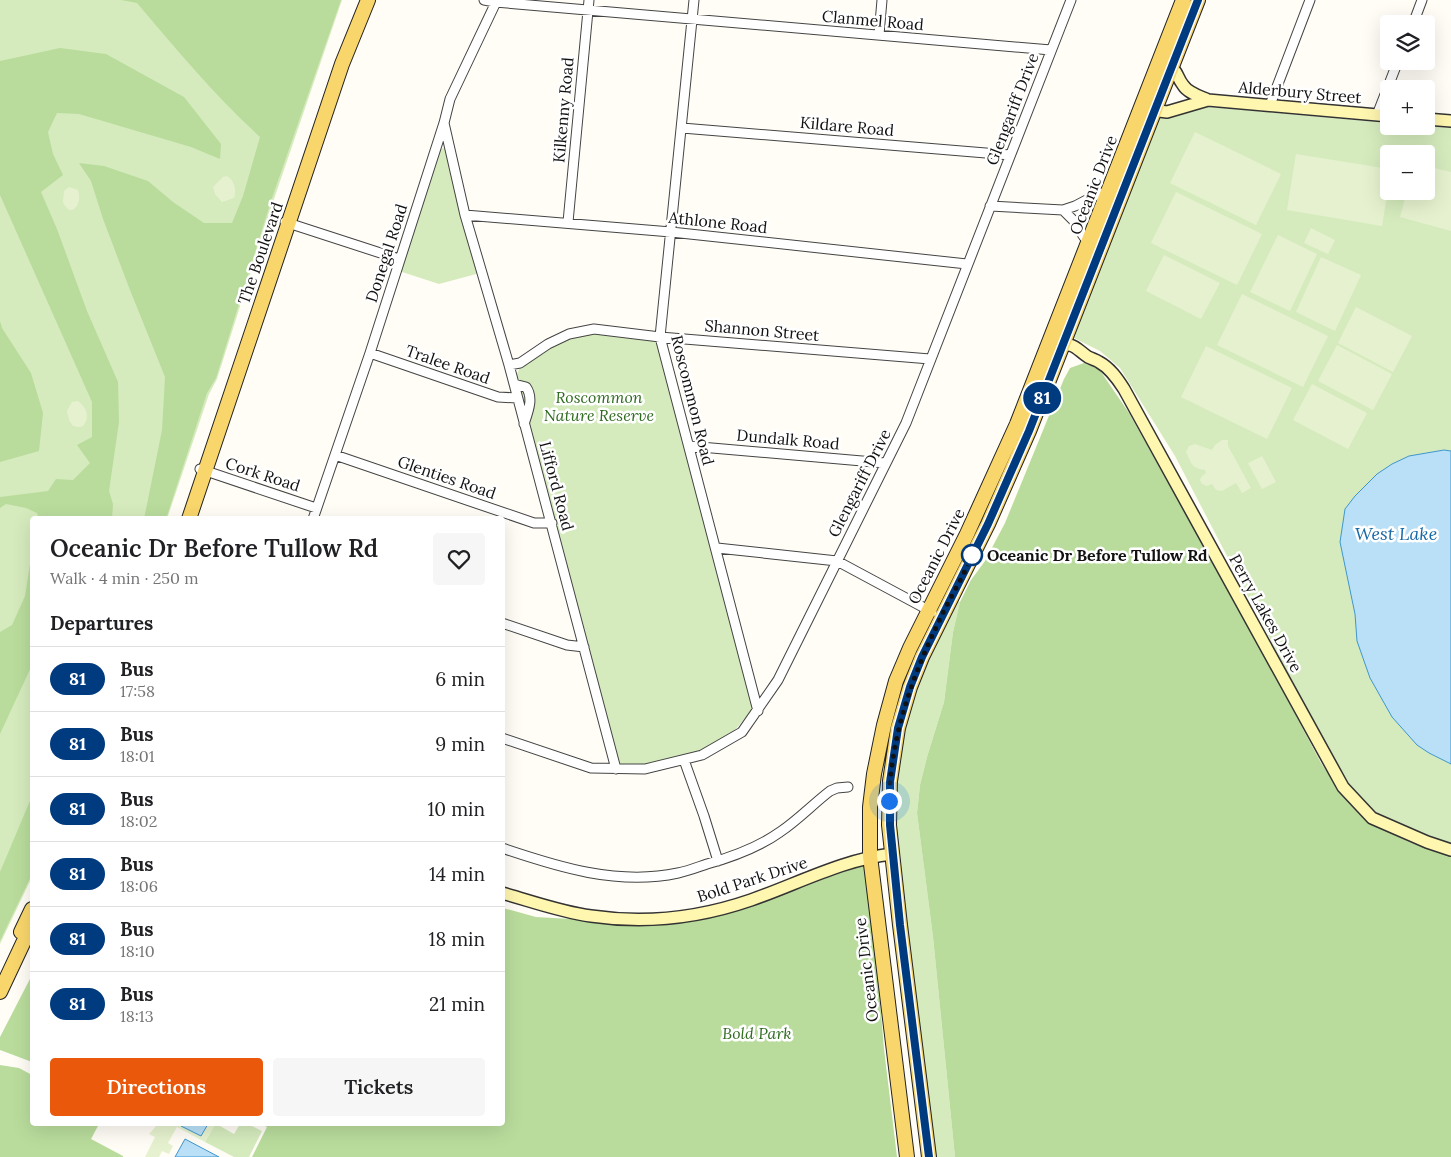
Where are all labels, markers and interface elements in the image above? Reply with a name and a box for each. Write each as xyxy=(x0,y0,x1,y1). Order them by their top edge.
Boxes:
street label: Clanmel Road xyxy=(821,6,925,34)
map controls xyxy=(1380,15,1435,200)
button: layers xyxy=(1380,15,1435,70)
street label: Glengariff Drive xyxy=(981,50,1043,168)
street label: Kilkenny Road xyxy=(548,56,578,164)
street label: Alderbury Street xyxy=(1237,77,1363,107)
button: + xyxy=(1380,80,1435,135)
street label: Kildare Road xyxy=(799,112,895,140)
street label: Oceanic Drive xyxy=(1065,132,1121,238)
button: − xyxy=(1380,145,1435,200)
street label: The Boulevard xyxy=(233,199,287,307)
street label: Donegal Road xyxy=(361,201,411,305)
street label: Athlone Road xyxy=(667,207,769,237)
street label: Shannon Street xyxy=(704,315,821,345)
street label: Roscommon Road xyxy=(667,333,719,468)
street label: Tralee Road xyxy=(403,340,493,388)
line badge: 81 xyxy=(1020,382,1064,414)
text: 81 xyxy=(1033,386,1051,409)
park label: Roscommon Nature Reserve xyxy=(544,387,655,425)
street label: Dundalk Road xyxy=(736,425,841,454)
street label: Glengariff Drive xyxy=(823,425,895,540)
street label: Lifford Road xyxy=(535,439,579,533)
street label: Glenties Road xyxy=(395,451,499,503)
street label: Cork Road xyxy=(223,453,303,496)
street label: Oceanic Drive xyxy=(903,504,969,607)
water label: West Lake xyxy=(1355,522,1437,545)
text: Oceanic Dr Before Tullow Rd xyxy=(50,533,378,564)
button: heart xyxy=(433,533,485,585)
marker: Oceanic Dr Before Tullow Rd xyxy=(961,544,983,566)
place label: Oceanic Dr Before Tullow Rd xyxy=(987,545,1208,565)
street label: Perry Lakes Drive xyxy=(1225,551,1307,676)
text: Walk · 4 min · 250 m xyxy=(50,568,198,588)
text: Departures xyxy=(50,611,153,635)
text: Bus xyxy=(120,657,153,681)
text: 81 xyxy=(69,667,86,690)
text: 6 min xyxy=(435,667,485,691)
text: 17:58 xyxy=(120,681,155,701)
text: Bus xyxy=(120,722,153,746)
text: 81 xyxy=(69,732,86,755)
text: 9 min xyxy=(435,732,485,756)
text: 18:01 xyxy=(120,746,155,766)
text: Bus xyxy=(120,787,153,811)
your location xyxy=(877,789,902,814)
text: 81 xyxy=(69,797,86,820)
text: 10 min xyxy=(427,797,485,821)
text: 18:02 xyxy=(120,811,157,831)
text: Bus xyxy=(120,852,153,876)
street label: Bold Park Drive xyxy=(694,852,810,906)
text: 81 xyxy=(69,862,86,885)
text: 14 min xyxy=(429,862,485,886)
text: 18:06 xyxy=(120,876,158,896)
street label: Oceanic Drive xyxy=(850,916,882,1023)
text: Bus xyxy=(120,917,153,941)
text: 81 xyxy=(69,927,86,950)
text: 18 min xyxy=(429,927,485,951)
text: 18:10 xyxy=(120,941,155,961)
text: Bus xyxy=(120,982,153,1006)
text: 81 xyxy=(69,992,86,1015)
text: 21 min xyxy=(429,992,485,1016)
text: 18:13 xyxy=(120,1006,154,1026)
park label: Bold Park xyxy=(722,1023,792,1043)
button: Directions xyxy=(50,1058,263,1116)
button: Tickets xyxy=(273,1058,485,1116)

